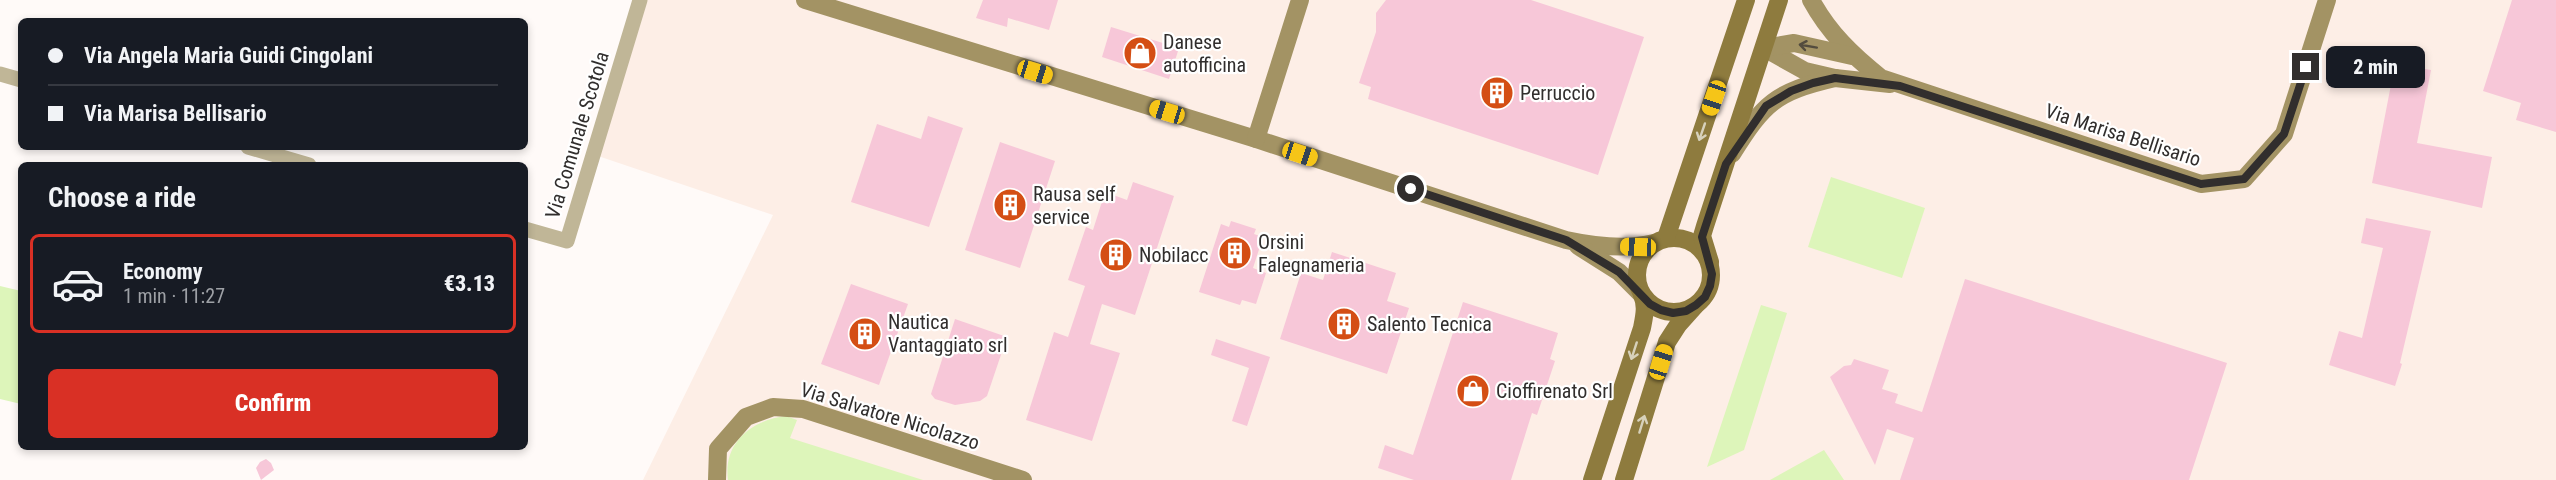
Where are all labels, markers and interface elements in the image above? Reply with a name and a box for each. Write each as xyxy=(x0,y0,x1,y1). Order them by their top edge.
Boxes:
place label: Danese autofficina xyxy=(1163,30,1246,77)
shop icon: Danese autofficina xyxy=(1122,35,1158,71)
one-way arrow xyxy=(1799,40,1819,51)
text: Via Angela Maria Guidi Cingolani xyxy=(84,43,373,68)
callout: 2 min xyxy=(2327,46,2426,88)
street label: Via Comunale Scotola xyxy=(540,49,614,221)
route end xyxy=(2292,53,2319,80)
text: 2 min xyxy=(2353,55,2398,79)
car xyxy=(1015,58,1055,86)
building icon: Perruccio xyxy=(1479,75,1515,111)
car xyxy=(1700,78,1728,118)
place label: Perruccio xyxy=(1520,81,1595,105)
car xyxy=(1147,98,1187,126)
street label: Via Marisa Bellisario xyxy=(2042,99,2204,171)
text: Via Marisa Bellisario xyxy=(84,101,267,126)
one-way arrow xyxy=(1695,123,1706,141)
car xyxy=(1280,140,1320,168)
route start xyxy=(1397,175,1424,202)
text: Choose a ride xyxy=(48,182,196,214)
place label: Rausa self service xyxy=(1033,182,1116,229)
building icon: Rausa self service xyxy=(992,187,1028,223)
place label: Orsini Falegnameria xyxy=(1258,230,1365,277)
building icon: Orsini Falegnameria xyxy=(1217,235,1253,271)
building icon: Nobilacc xyxy=(1098,237,1134,273)
car xyxy=(1620,237,1656,257)
place label: Nobilacc xyxy=(1139,243,1209,267)
icon: car xyxy=(51,257,105,311)
text: Economy xyxy=(123,259,203,284)
text: €3.13 xyxy=(444,271,495,296)
text: 1 min · 11:27 xyxy=(123,284,225,308)
building icon: Salento Tecnica xyxy=(1326,306,1362,342)
place label: Nautica Vantaggiato srl xyxy=(888,310,1008,357)
place label: Salento Tecnica xyxy=(1367,312,1492,336)
building icon: Nautica Vantaggiato srl xyxy=(847,316,883,352)
one-way arrow xyxy=(1628,341,1639,360)
car xyxy=(1647,342,1675,382)
button: Confirm xyxy=(48,369,498,438)
shop icon: Cioffirenato Srl xyxy=(1455,373,1491,409)
street label: Via Salvatore Nicolazzo xyxy=(798,377,982,455)
place label: Cioffirenato Srl xyxy=(1496,379,1613,403)
one-way arrow xyxy=(1637,415,1648,434)

